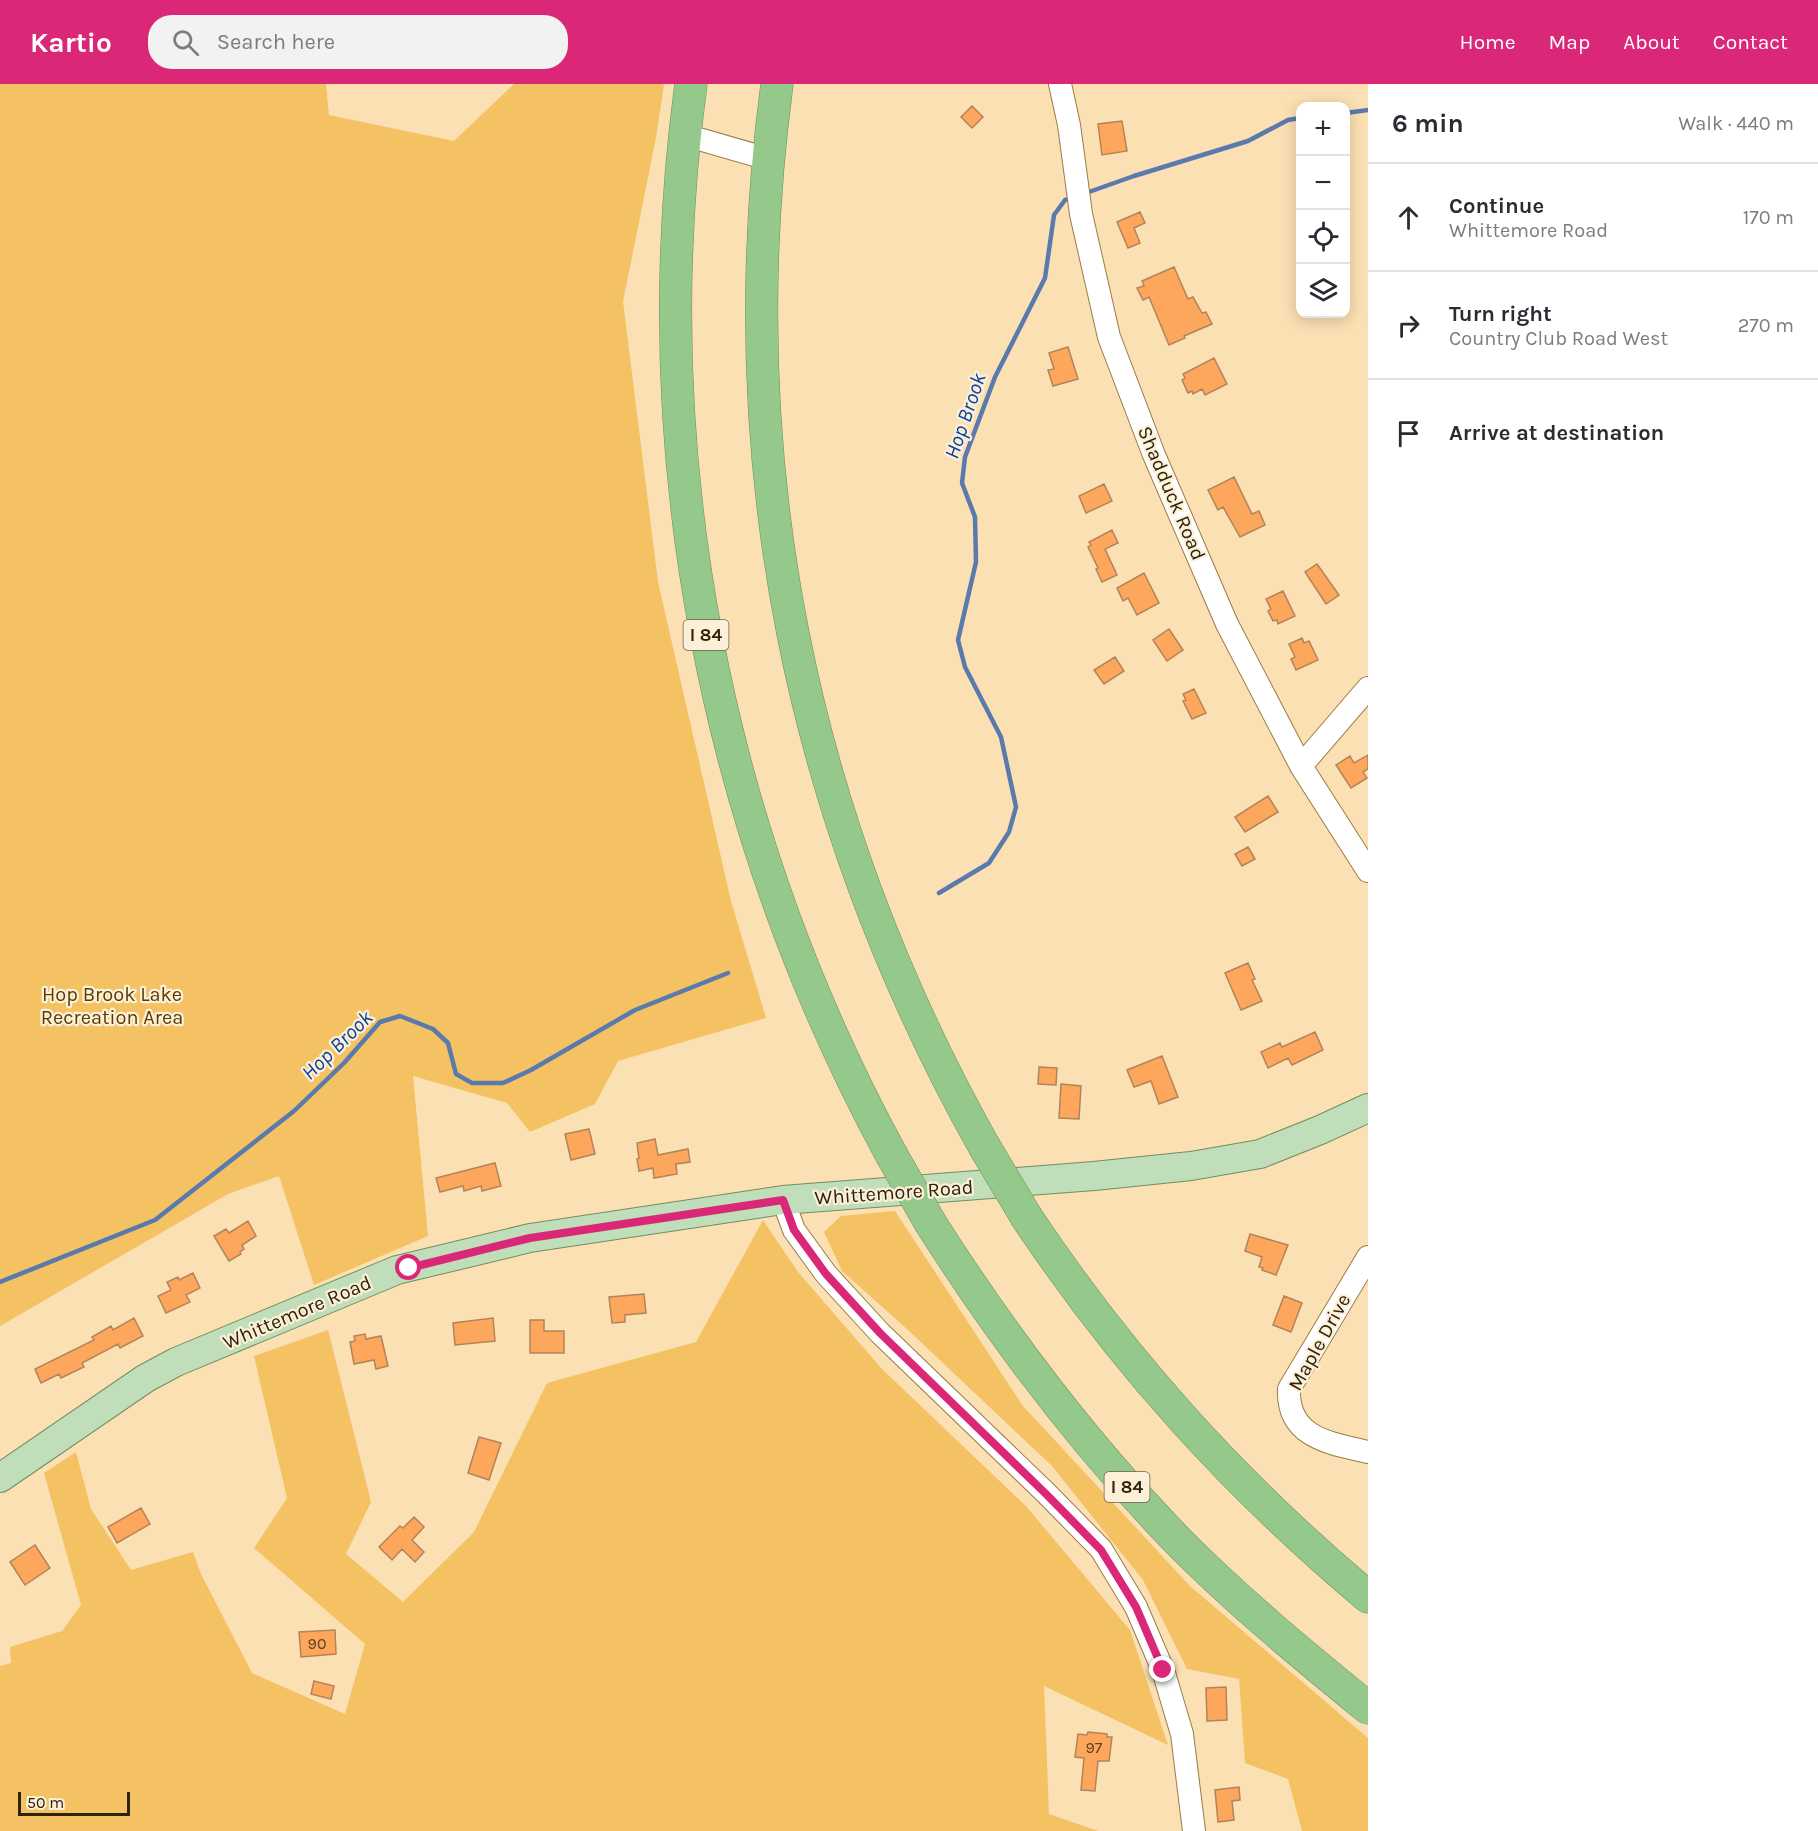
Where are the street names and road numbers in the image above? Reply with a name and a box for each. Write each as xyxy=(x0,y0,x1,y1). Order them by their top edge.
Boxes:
street label: Shadduck Road xyxy=(1133,423,1210,564)
road number: I 84 xyxy=(684,620,728,650)
street label: Whittemore Road xyxy=(814,1175,974,1210)
street label: Whittemore Road xyxy=(219,1271,375,1354)
street label: Maple Drive xyxy=(1283,1290,1355,1395)
road number: I 84 xyxy=(1104,1472,1150,1502)

